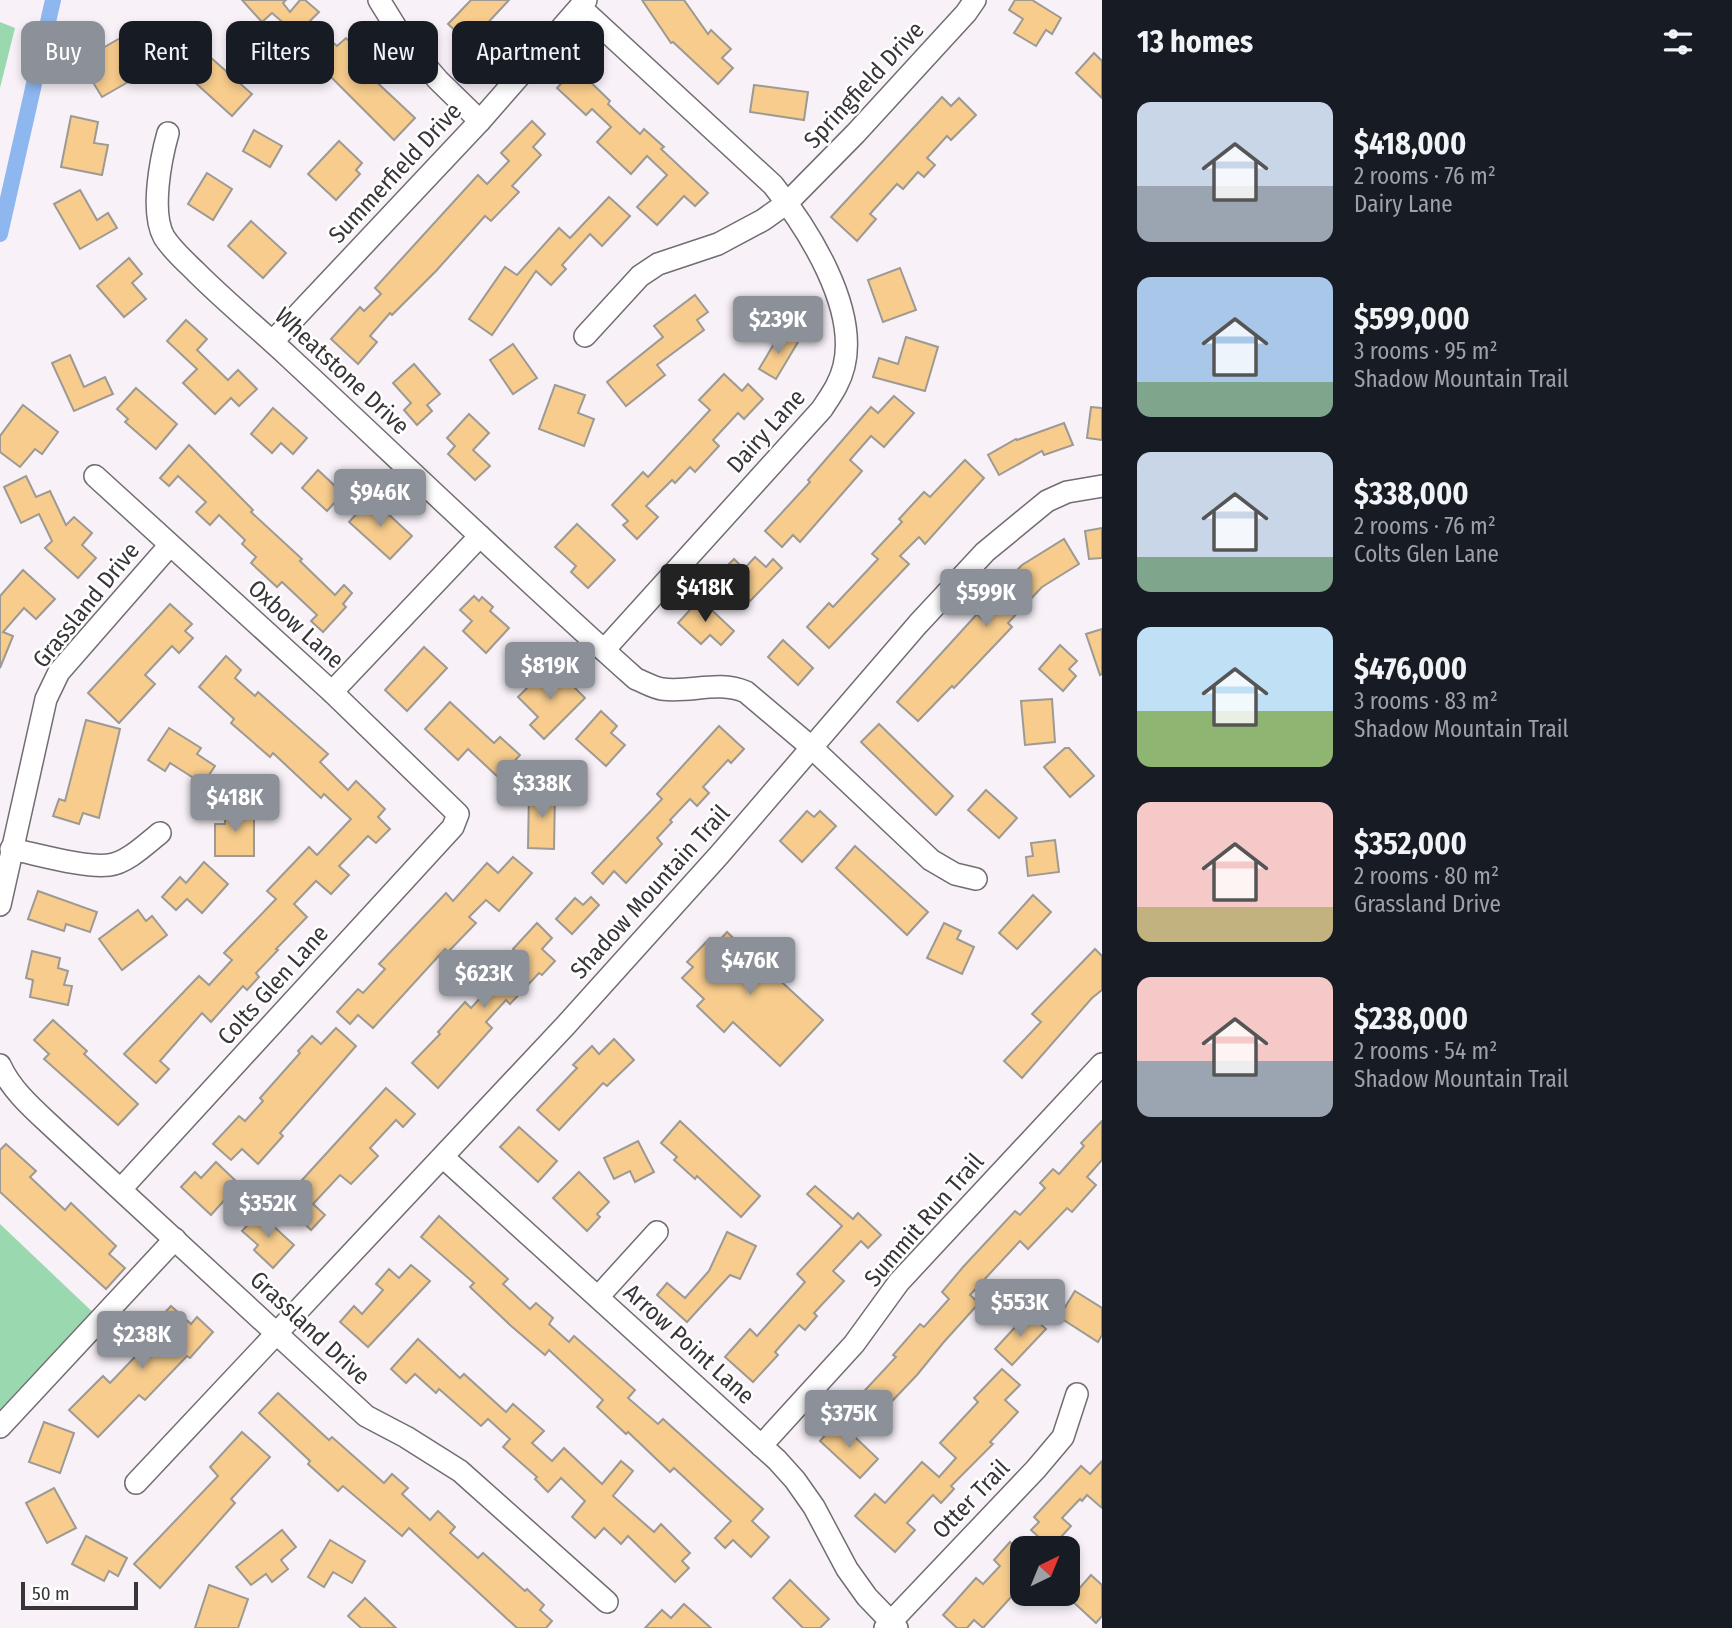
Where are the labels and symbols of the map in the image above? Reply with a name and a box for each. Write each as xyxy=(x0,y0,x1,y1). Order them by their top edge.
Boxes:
street label: Springfield Drive xyxy=(798,16,930,154)
street label: Summerfield Drive xyxy=(323,97,467,249)
pin: $239K xyxy=(729,296,827,356)
street label: Wheatstone Drive xyxy=(269,302,415,440)
street label: Dairy Lane xyxy=(721,383,811,479)
pin: $946K xyxy=(331,470,429,529)
street label: Grassland Drive xyxy=(27,537,145,673)
pin: $418K xyxy=(656,564,754,624)
pin: $599K xyxy=(937,570,1035,629)
street label: Oxbow Lane xyxy=(242,574,350,674)
pin: $819K xyxy=(501,642,599,702)
pin: $338K xyxy=(493,760,591,820)
pin: $418K xyxy=(186,774,284,834)
street label: Shadow Mountain Trail xyxy=(565,799,735,985)
street label: Colts Glen Lane xyxy=(212,919,334,1051)
pin: $476K xyxy=(701,937,799,997)
pin: $623K xyxy=(435,950,533,1010)
street label: Summit Run Trail xyxy=(859,1148,989,1292)
pin: $352K xyxy=(219,1180,317,1240)
street label: Grassland Drive xyxy=(244,1266,376,1390)
street label: Arrow Point Lane xyxy=(618,1278,760,1410)
pin: $553K xyxy=(971,1280,1069,1339)
pin: $238K xyxy=(93,1312,191,1371)
pin: $375K xyxy=(800,1390,898,1450)
street label: Otter Trail xyxy=(927,1454,1015,1544)
north arrow xyxy=(1010,1536,1080,1606)
scale bar xyxy=(21,1579,138,1611)

